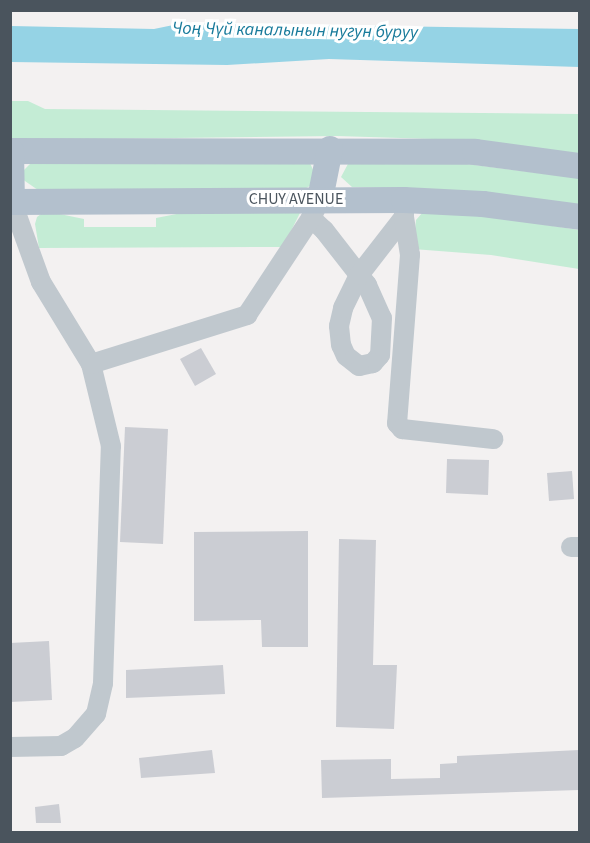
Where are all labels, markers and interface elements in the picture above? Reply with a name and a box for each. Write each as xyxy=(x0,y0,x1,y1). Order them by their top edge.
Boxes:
water label: Чоң Чүй каналынын нугун буруу xyxy=(172,18,418,44)
street label: CHUY AVENUE xyxy=(249,189,343,209)

